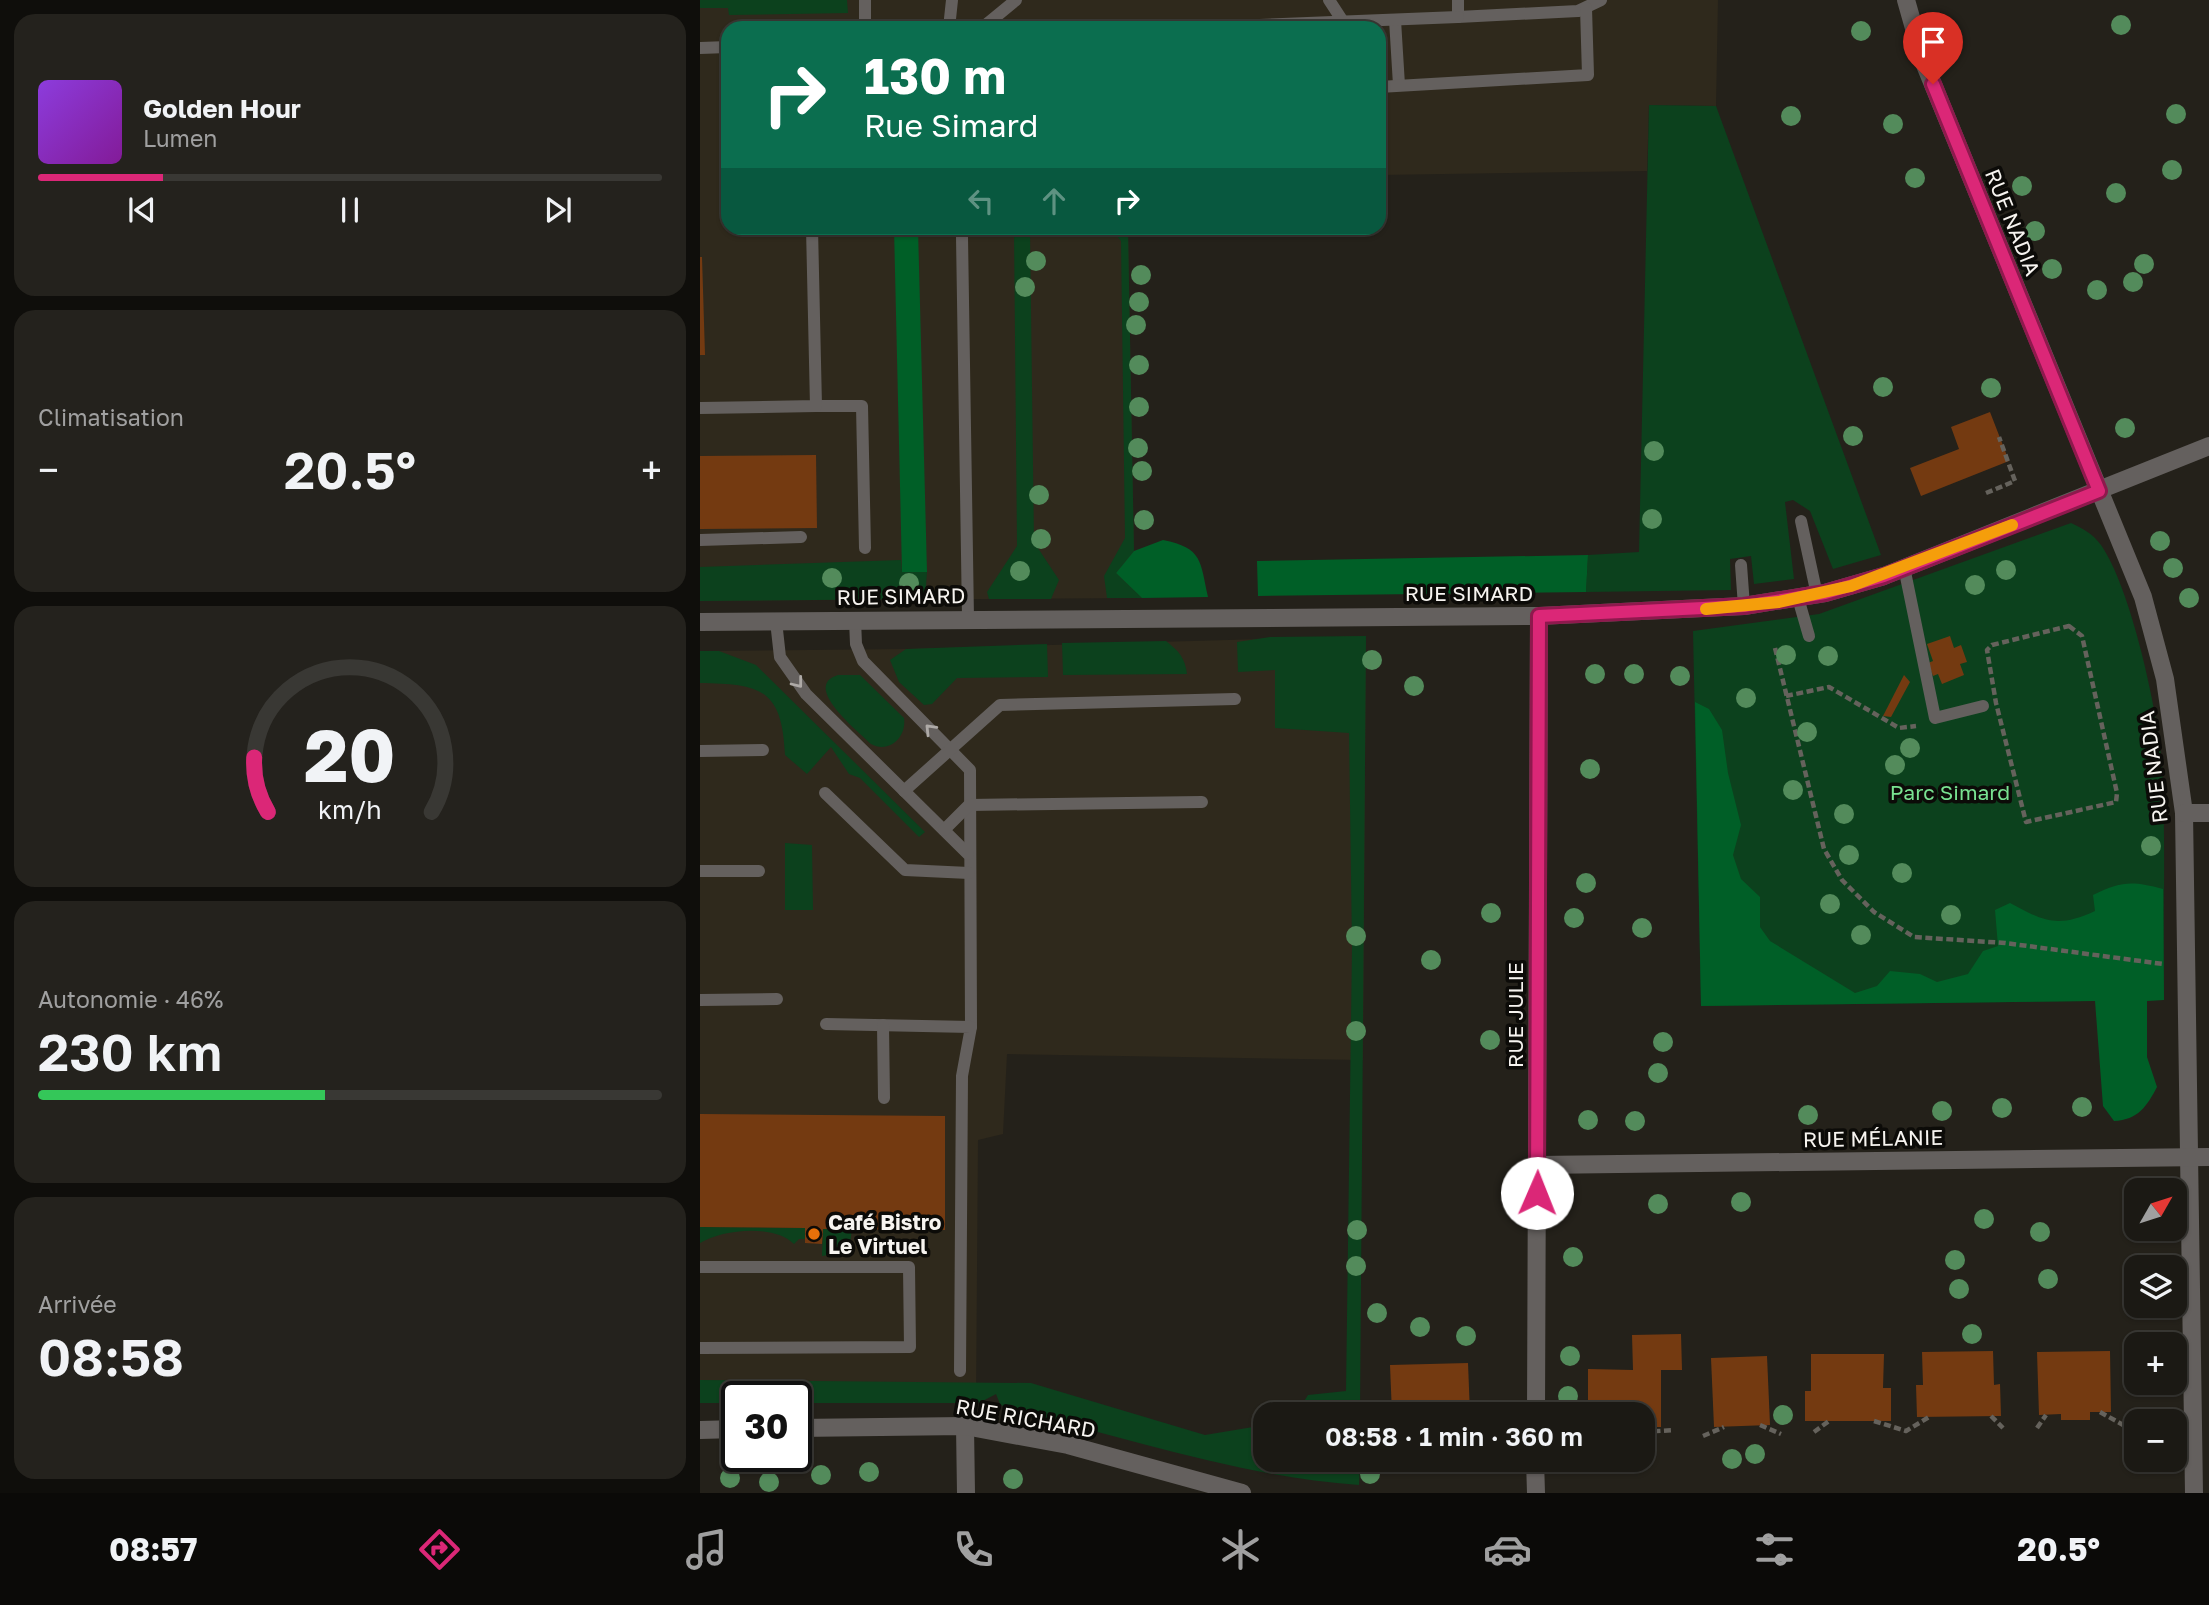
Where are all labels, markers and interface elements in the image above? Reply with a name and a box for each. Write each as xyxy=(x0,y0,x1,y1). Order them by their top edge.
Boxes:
pin xyxy=(1903,12.0,1963,84)
icon: arrive xyxy=(1914,23,1952,61)
text: 130 m xyxy=(864,46,1006,105)
icon: right xyxy=(749,49,840,140)
text: Golden Hour xyxy=(143,93,301,124)
text: Rue Simard xyxy=(864,106,1038,144)
text: Lumen xyxy=(143,124,217,152)
street label: RUE NADIA xyxy=(1980,165,2046,279)
icon: left xyxy=(962,182,1000,220)
icon: ahead xyxy=(1035,182,1073,220)
icon: right xyxy=(1108,182,1146,220)
icon: previous xyxy=(123,191,161,229)
icon: pause xyxy=(331,191,369,229)
icon: next xyxy=(539,191,577,229)
text: Climatisation xyxy=(38,403,184,431)
text: 20.5° xyxy=(284,438,416,500)
text: − xyxy=(38,447,59,492)
text: + xyxy=(641,447,662,492)
street label: RUE SIMARD xyxy=(1405,580,1533,606)
street label: RUE SIMARD xyxy=(836,582,966,610)
one-way arrow xyxy=(789,676,802,688)
street label: RUE NADIA xyxy=(2133,709,2173,825)
text: 20 xyxy=(304,712,396,799)
one-way arrow xyxy=(926,724,939,737)
park label: Parc Simard xyxy=(1890,779,2010,805)
text: km/h xyxy=(318,794,382,825)
street label: RUE JULIE xyxy=(1502,962,1528,1068)
text: Autonomie · 46% xyxy=(38,985,223,1013)
text: 230 km xyxy=(38,1020,222,1082)
street label: RUE MÉLANIE xyxy=(1803,1124,1943,1152)
position arrow xyxy=(1500,1156,1574,1230)
north arrow xyxy=(2124,1178,2188,1241)
map controls xyxy=(2124,1178,2187,1472)
place label: Café Bistro Le Virtuel xyxy=(828,1209,941,1259)
marker: Café Bistro Le Virtuel xyxy=(806,1226,822,1242)
button: layers xyxy=(2124,1255,2187,1318)
text: Arrivée xyxy=(38,1290,117,1318)
text: 08:58 xyxy=(38,1325,184,1387)
button: + xyxy=(2124,1332,2187,1395)
speed limit sign: 30 xyxy=(721,1381,812,1472)
street label: RUE RICHARD xyxy=(954,1393,1098,1443)
button: − xyxy=(2124,1409,2187,1472)
text: 08:58 · 1 min · 360 m xyxy=(1325,1421,1583,1452)
icon: directions xyxy=(415,1525,464,1574)
icon: music xyxy=(682,1525,731,1574)
icon: phone xyxy=(949,1525,998,1574)
icon: climate xyxy=(1216,1525,1265,1574)
icon: car xyxy=(1483,1525,1532,1574)
icon: filters xyxy=(1750,1525,1799,1574)
text: 08:57 xyxy=(109,1530,197,1568)
text: 20.5° xyxy=(2017,1530,2100,1568)

